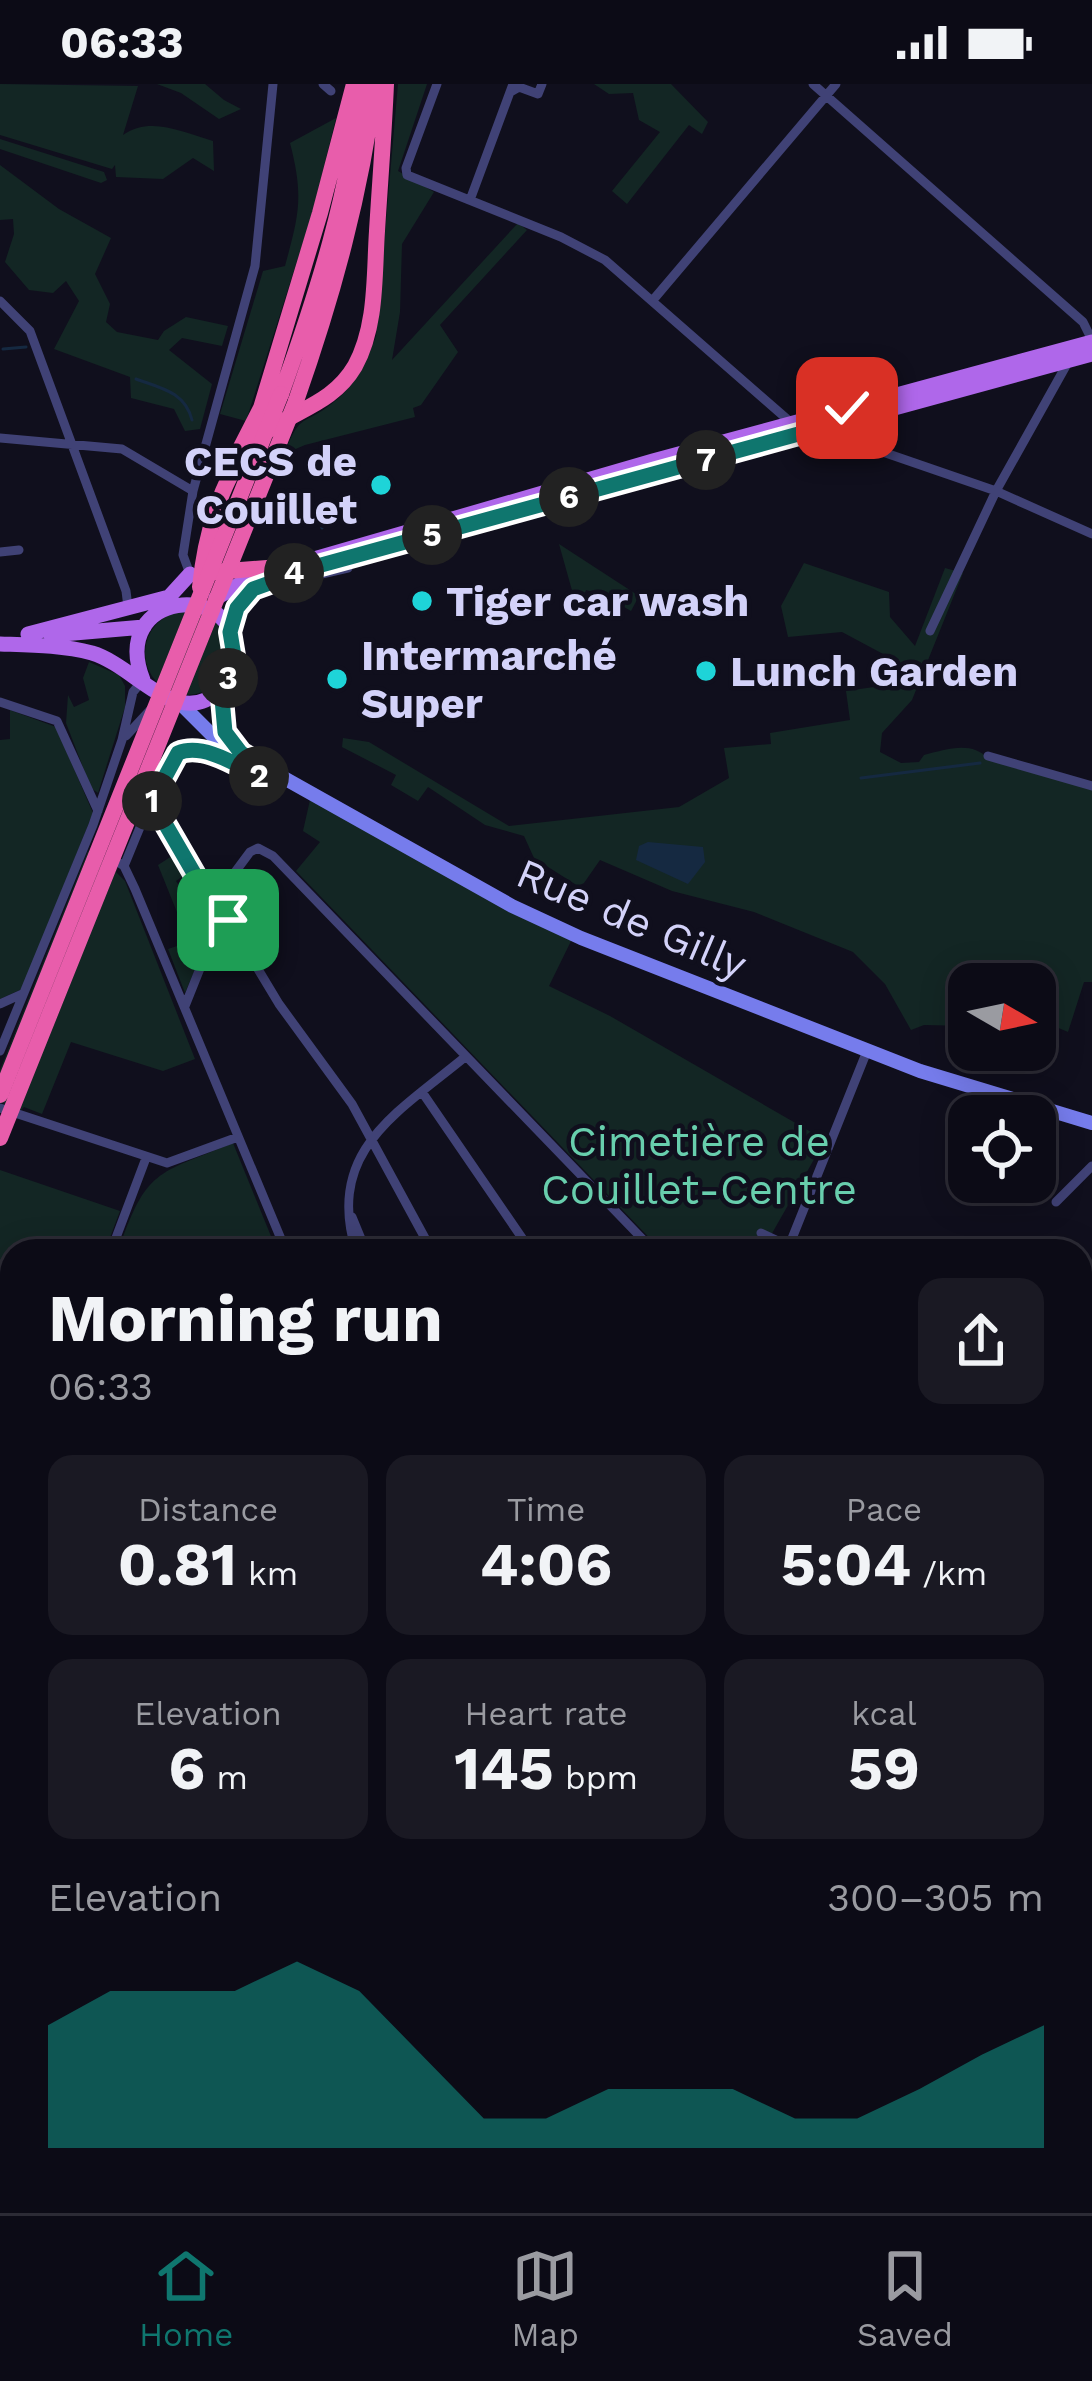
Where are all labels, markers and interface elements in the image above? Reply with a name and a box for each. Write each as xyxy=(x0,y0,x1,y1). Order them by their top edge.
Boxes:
text: 06:33 xyxy=(60,16,184,69)
pin xyxy=(796,357,898,459)
icon: check xyxy=(814,375,880,441)
pin: 7 xyxy=(676,430,736,490)
place label: CECS de Couillet xyxy=(184,437,357,534)
text: 7 xyxy=(696,440,716,479)
pin: 6 xyxy=(539,467,599,527)
marker: CECS de Couillet xyxy=(368,472,394,498)
text: 6 xyxy=(559,477,579,516)
pin: 5 xyxy=(402,505,462,565)
text: 5 xyxy=(422,515,442,554)
pin: 4 xyxy=(264,543,324,603)
text: 4 xyxy=(283,553,305,592)
place label: Tiger car wash xyxy=(446,577,749,626)
marker: Tiger car wash xyxy=(409,588,435,614)
place label: Intermarché Super xyxy=(361,631,617,728)
place label: Lunch Garden xyxy=(730,647,1018,696)
pin: 3 xyxy=(198,648,258,708)
text: 3 xyxy=(218,658,238,697)
marker: Lunch Garden xyxy=(693,658,719,684)
marker: Intermarché Super xyxy=(324,666,350,692)
pin: 2 xyxy=(229,746,289,806)
text: 2 xyxy=(249,756,269,795)
pin: 1 xyxy=(122,771,182,831)
text: 1 xyxy=(145,781,159,820)
street label: Rue de Gilly xyxy=(510,848,754,989)
pin xyxy=(177,869,279,971)
icon: arrive xyxy=(195,887,261,953)
north arrow xyxy=(948,963,1056,1071)
map controls xyxy=(948,963,1056,1203)
button: locate xyxy=(948,1095,1056,1203)
park label: Cimetière de Couillet-Centre xyxy=(541,1117,857,1214)
button: share xyxy=(918,1278,1044,1404)
text: Morning run xyxy=(48,1280,443,1357)
text: 06:33 xyxy=(48,1364,153,1409)
text: Distance xyxy=(138,1490,278,1529)
text: Time xyxy=(507,1490,585,1529)
text: Pace xyxy=(846,1490,922,1529)
text: 0.81 xyxy=(118,1529,237,1600)
text: 4:06 xyxy=(480,1529,612,1600)
text: 5:04 xyxy=(781,1529,911,1600)
text: km xyxy=(237,1554,298,1593)
text: /km xyxy=(911,1554,987,1593)
text: Elevation xyxy=(134,1694,282,1733)
text: Heart rate xyxy=(464,1694,628,1733)
text: kcal xyxy=(851,1694,917,1733)
text: 6 xyxy=(168,1733,205,1804)
text: 145 xyxy=(454,1733,554,1804)
text: 59 xyxy=(848,1733,920,1804)
text: m xyxy=(205,1758,248,1797)
text: bpm xyxy=(554,1758,638,1797)
text: Elevation xyxy=(48,1875,222,1920)
text: 300–305 m xyxy=(827,1875,1044,1920)
tab: Home xyxy=(139,2243,233,2354)
tab: Map xyxy=(512,2243,579,2354)
tab: Saved xyxy=(857,2243,953,2354)

